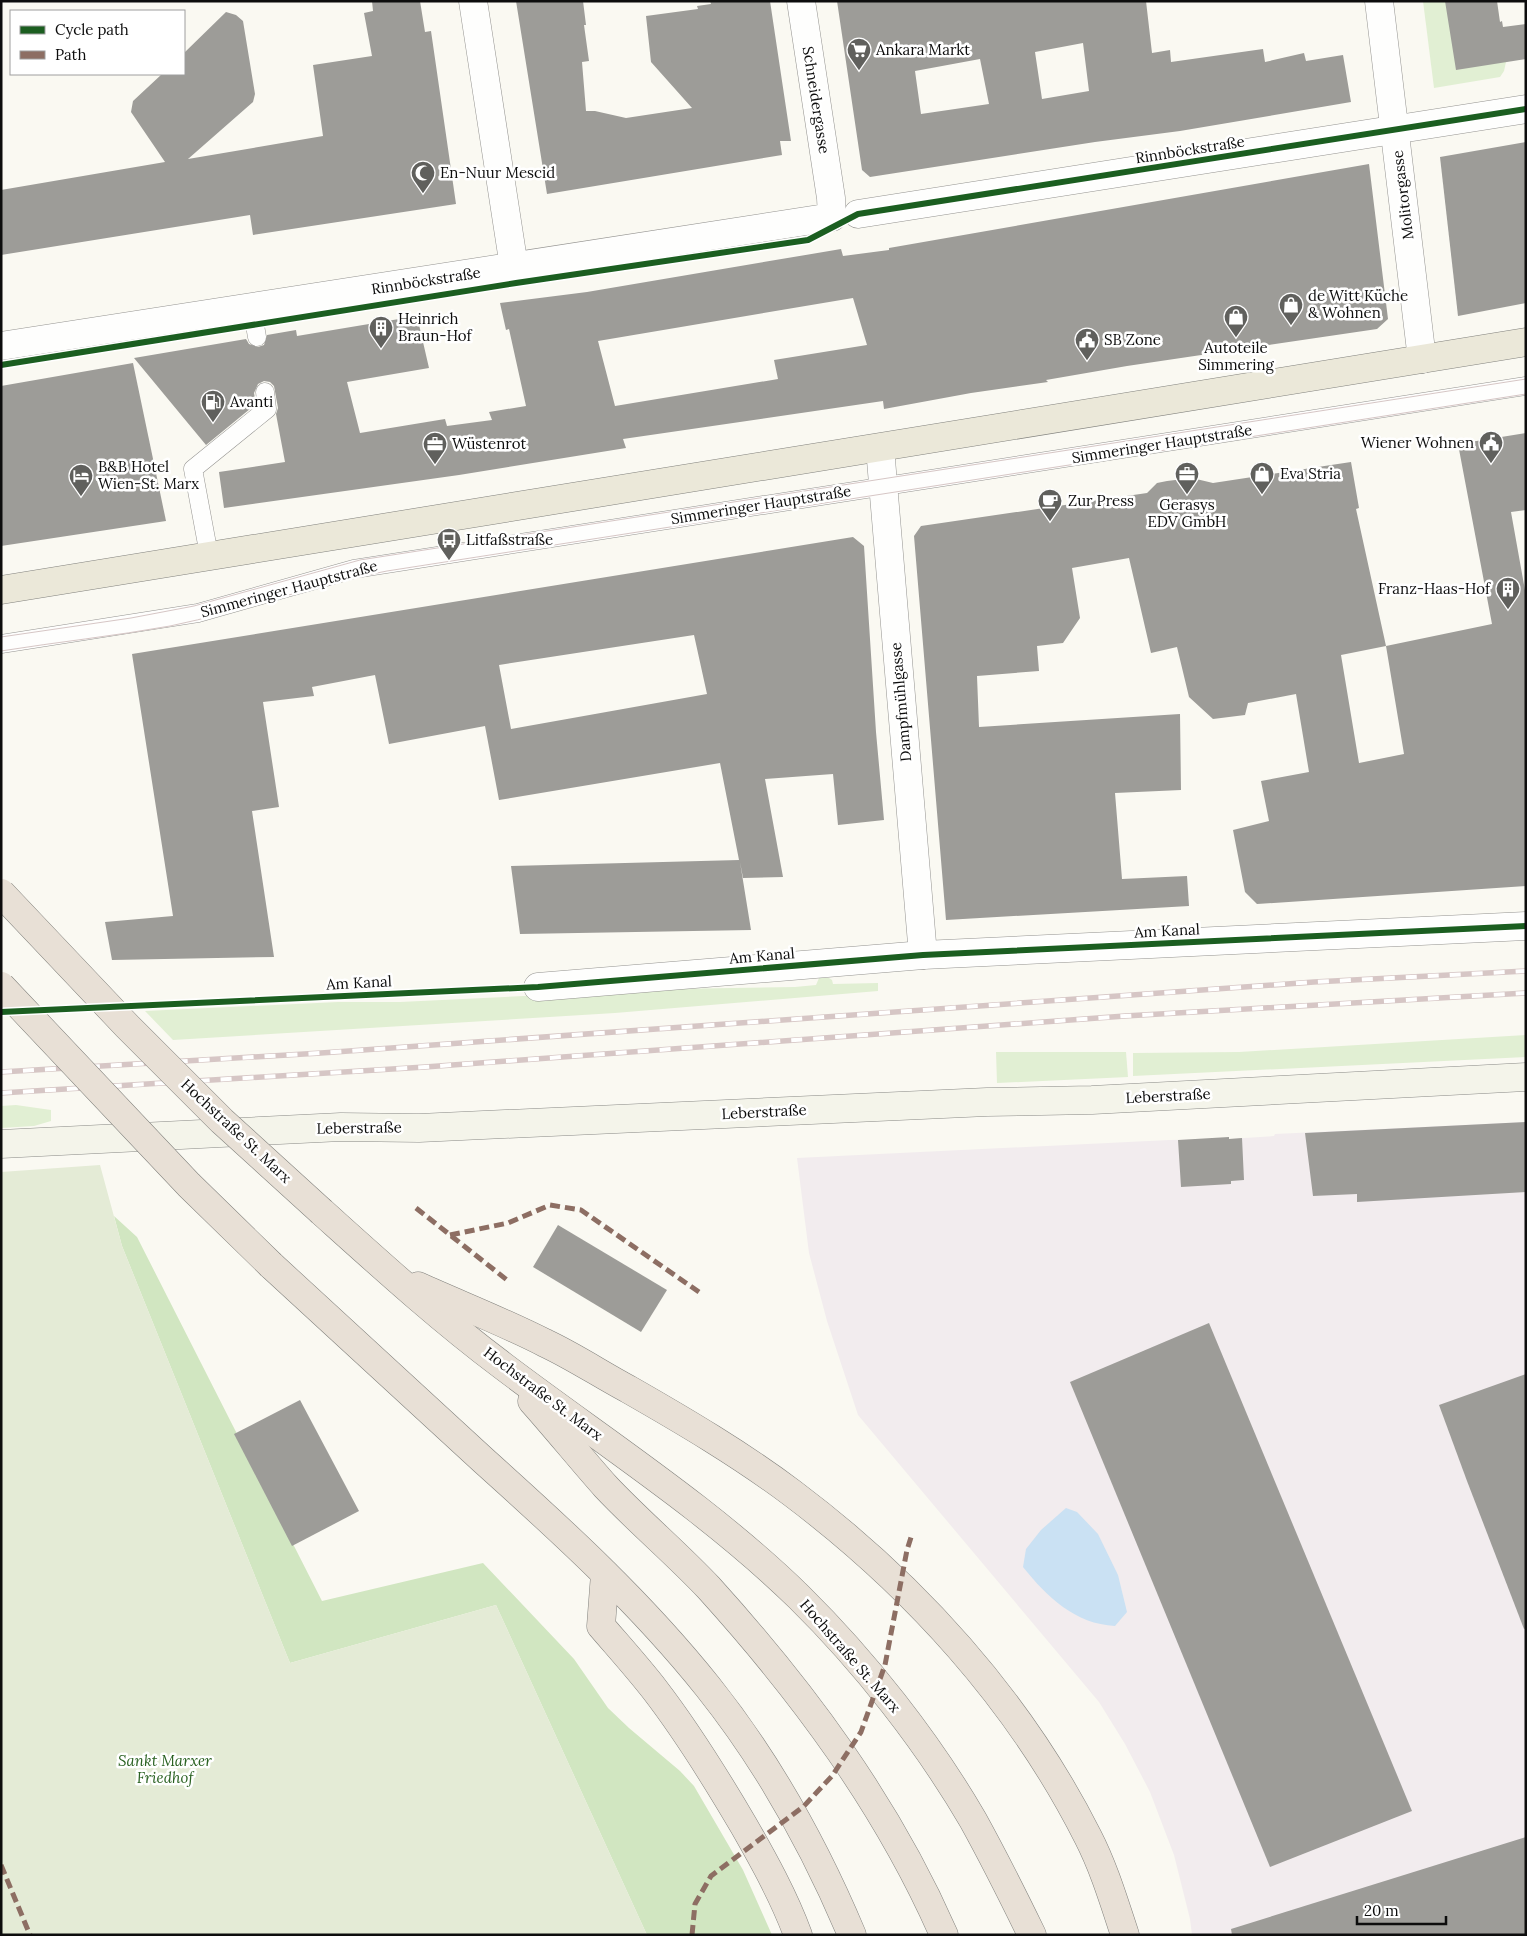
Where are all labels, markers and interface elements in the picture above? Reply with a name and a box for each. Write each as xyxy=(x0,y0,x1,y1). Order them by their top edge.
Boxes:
legend xyxy=(10,10,185,75)
text: Cycle path xyxy=(55,20,129,39)
supermarket icon: Ankara Markt xyxy=(846,37,872,71)
place label: Ankara Markt xyxy=(875,40,970,59)
text: Path xyxy=(55,45,86,64)
street label: Schneidergasse xyxy=(799,45,834,155)
street label: Rinnböckstraße xyxy=(1134,131,1246,168)
street label: Molitorgasse xyxy=(1388,149,1417,241)
mosque icon: En-Nuur Mescid xyxy=(410,160,436,194)
place label: En-Nuur Mescid xyxy=(440,163,555,182)
street label: Rinnböckstraße xyxy=(370,262,482,299)
place label: de Witt Küche & Wohnen xyxy=(1308,286,1408,322)
shop icon: de Witt Küche & Wohnen xyxy=(1278,292,1304,326)
shop icon: Autoteile Simmering xyxy=(1223,304,1249,338)
place label: Heinrich Braun-Hof xyxy=(398,309,472,345)
building icon: Heinrich Braun-Hof xyxy=(368,315,394,349)
public building icon: SB Zone xyxy=(1074,327,1100,361)
place label: SB Zone xyxy=(1104,330,1161,349)
place label: Autoteile Simmering xyxy=(1198,338,1275,374)
fuel station icon: Avanti xyxy=(200,389,226,423)
place label: Avanti xyxy=(229,392,273,411)
street label: Simmeringer Hauptstraße xyxy=(1070,420,1253,467)
public building icon: Wiener Wohnen xyxy=(1478,430,1504,464)
office icon: Wüstenrot xyxy=(422,431,448,465)
place label: Wiener Wohnen xyxy=(1361,433,1474,452)
place label: Wüstenrot xyxy=(452,434,527,453)
place label: B&B Hotel Wien-St. Marx xyxy=(98,457,199,493)
office icon: Gerasys EDV GmbH xyxy=(1174,461,1200,495)
shop icon: Eva Stria xyxy=(1249,461,1275,495)
hotel icon: B&B Hotel Wien-St. Marx xyxy=(68,463,94,497)
place label: Eva Stria xyxy=(1280,464,1341,483)
street label: Simmeringer Hauptstraße xyxy=(669,481,852,528)
cafe icon: Zur Press xyxy=(1037,488,1063,522)
place label: Zur Press xyxy=(1068,491,1134,510)
place label: Gerasys EDV GmbH xyxy=(1148,495,1226,531)
bus stop icon: Litfaßstraße xyxy=(436,527,462,561)
place label: Litfaßstraße xyxy=(466,530,553,549)
street label: Simmeringer Hauptstraße xyxy=(198,556,379,621)
building icon: Franz-Haas-Hof xyxy=(1495,576,1521,610)
place label: Franz-Haas-Hof xyxy=(1378,579,1491,598)
street label: Dampfmühlgasse xyxy=(886,642,915,762)
street label: Am Kanal xyxy=(1133,919,1200,942)
street label: Am Kanal xyxy=(727,943,795,968)
street label: Am Kanal xyxy=(325,971,392,994)
street label: Hochstraße St. Marx xyxy=(177,1075,296,1187)
street label: Leberstraße xyxy=(1125,1084,1211,1107)
street label: Leberstraße xyxy=(721,1100,807,1123)
street label: Leberstraße xyxy=(316,1117,402,1138)
street label: Hochstraße St. Marx xyxy=(480,1343,607,1445)
street label: Hochstraße St. Marx xyxy=(796,1595,905,1716)
park label: Sankt Marxer Friedhof xyxy=(118,1751,212,1787)
scale bar xyxy=(1357,1894,1446,1926)
text: 20 m xyxy=(1364,1901,1399,1920)

